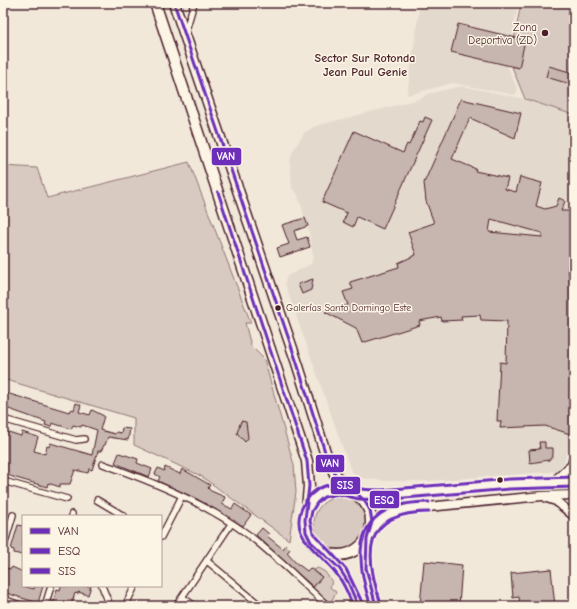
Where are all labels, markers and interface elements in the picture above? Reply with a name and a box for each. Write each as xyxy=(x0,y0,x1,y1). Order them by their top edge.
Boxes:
place label: Zona Deportiva (ZD) xyxy=(468,21,537,47)
marker: Zona Deportiva (ZD) xyxy=(540,28,550,38)
district label: Sector Sur Rotonda Jean Paul Genie xyxy=(315,51,415,79)
line badge: VAN xyxy=(211,147,242,166)
text: VAN xyxy=(217,150,235,163)
place label: Galerías Santo Domingo Este xyxy=(286,302,411,314)
marker: Galerías Santo Domingo Este xyxy=(273,303,283,313)
line badge: VAN xyxy=(315,454,345,473)
text: VAN xyxy=(321,457,339,470)
unlabelled marker xyxy=(495,475,505,485)
line badge: SIS xyxy=(330,476,361,495)
text: SIS xyxy=(337,479,353,492)
line badge: ESQ xyxy=(369,490,400,509)
text: ESQ xyxy=(374,494,394,507)
legend xyxy=(22,515,162,587)
text: VAN xyxy=(58,524,79,538)
text: ESQ xyxy=(58,544,80,558)
text: SIS xyxy=(58,564,76,578)

